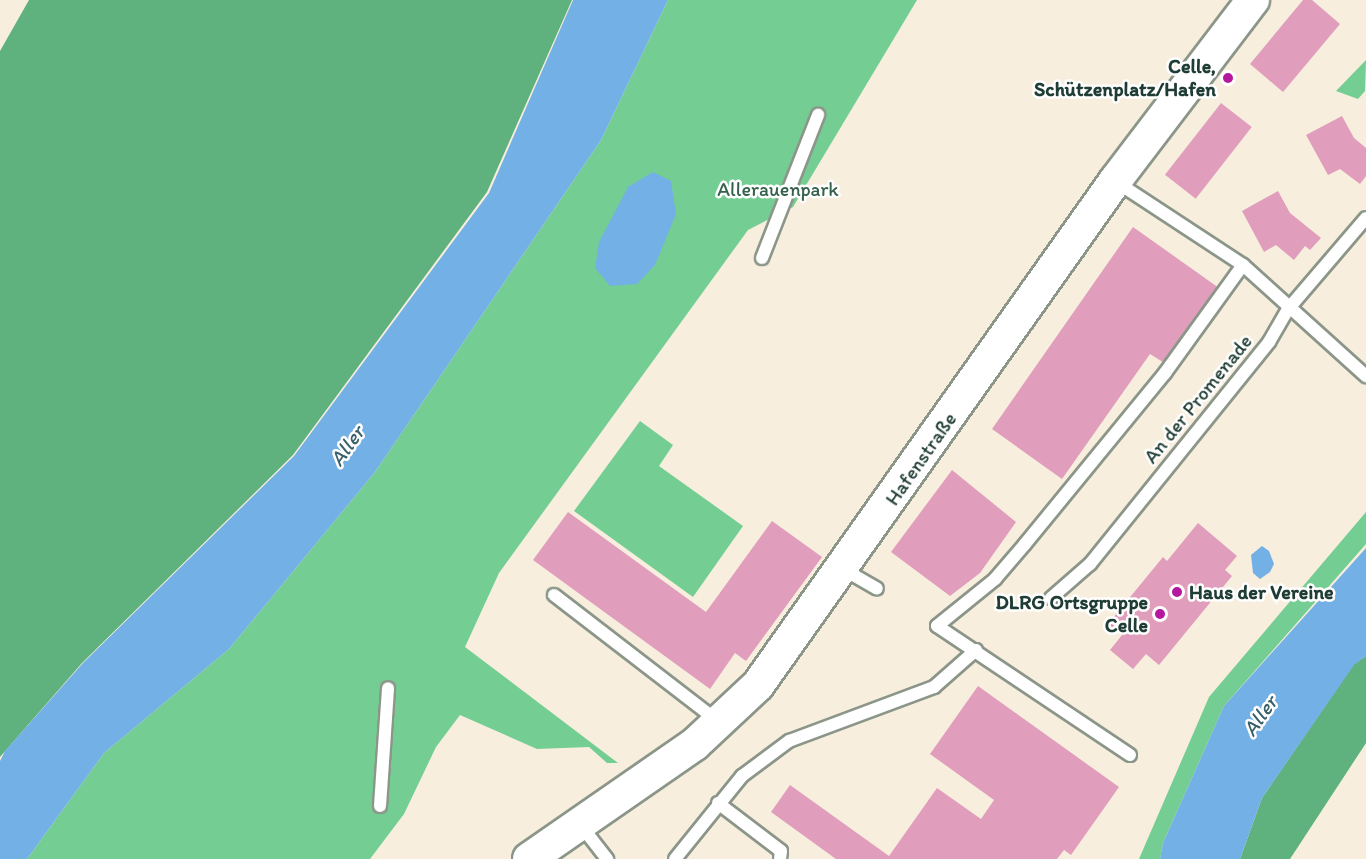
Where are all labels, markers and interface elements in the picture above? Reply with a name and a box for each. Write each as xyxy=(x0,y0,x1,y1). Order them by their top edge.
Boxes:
place label: Celle, Schützenplatz/Hafen xyxy=(1034,54,1216,101)
marker: Celle, Schützenplatz/Hafen xyxy=(1221,71,1235,85)
park label: Allerauenpark xyxy=(717,177,839,201)
street label: An der Promenade xyxy=(1139,330,1257,468)
street label: Hafenstraße xyxy=(880,408,962,510)
water label: Aller xyxy=(324,421,370,471)
place label: Haus der Vereine xyxy=(1189,580,1333,604)
marker: Haus der Vereine xyxy=(1170,585,1184,599)
place label: DLRG Ortsgruppe Celle xyxy=(996,590,1148,637)
marker: DLRG Ortsgruppe Celle xyxy=(1153,607,1167,621)
water label: Aller xyxy=(1237,691,1283,741)

